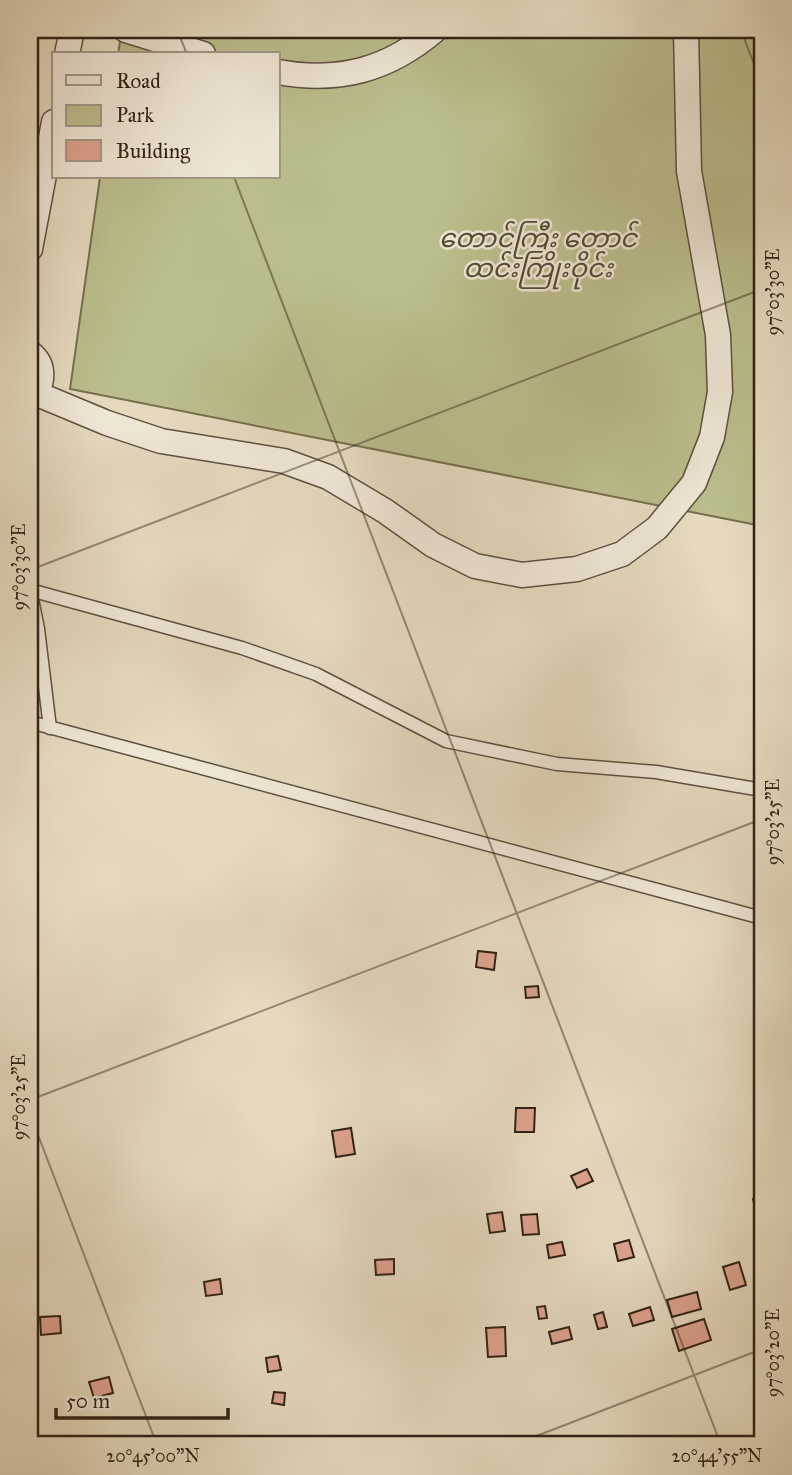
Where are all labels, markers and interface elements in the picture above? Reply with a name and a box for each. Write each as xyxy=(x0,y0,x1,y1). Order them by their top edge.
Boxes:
legend xyxy=(52,52,280,178)
text: Road xyxy=(116,68,161,94)
text: Park xyxy=(116,102,154,128)
text: Building xyxy=(116,138,190,164)
park label: တောင်ကြီး တောင် ထင်းကြိုးဝိုင်း xyxy=(439,220,640,290)
text: 97°03'30"E xyxy=(762,248,784,335)
text: 97°03'30"E xyxy=(8,523,30,610)
text: 97°03'25"E xyxy=(762,779,784,865)
text: 97°03'25"E xyxy=(8,1054,30,1140)
text: 97°03'20"E xyxy=(762,1309,784,1397)
scale bar xyxy=(56,1377,228,1421)
text: 50 m xyxy=(66,1388,111,1414)
text: 20°45'00"N xyxy=(106,1445,200,1467)
text: 20°44'55"N xyxy=(672,1445,762,1467)

